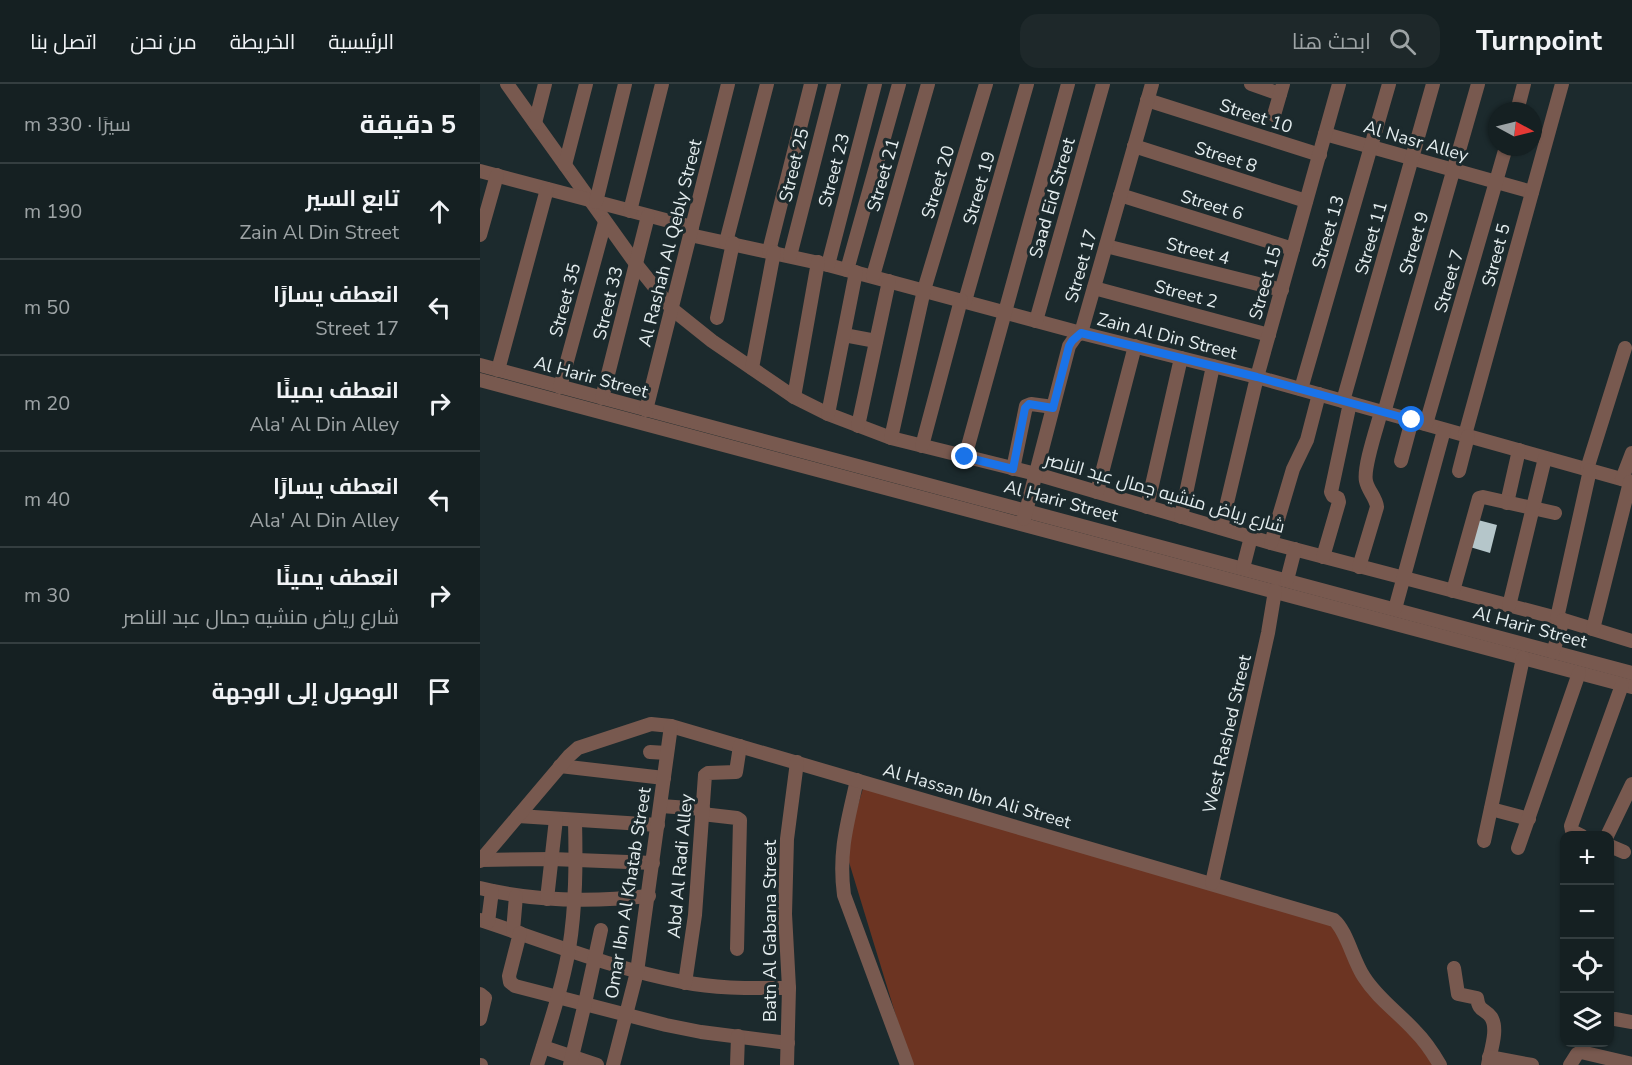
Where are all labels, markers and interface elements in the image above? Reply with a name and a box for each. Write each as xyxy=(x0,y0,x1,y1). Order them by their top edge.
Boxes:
search box xyxy=(1020,14,1440,68)
text: Turnpoint xyxy=(1476,22,1602,60)
icon: search xyxy=(1386,25,1419,58)
text: ابحث هنا xyxy=(1292,27,1371,57)
text: اتصل بنا xyxy=(30,28,97,56)
text: من نحن xyxy=(130,28,197,56)
text: الخريطة xyxy=(230,28,295,56)
text: الرئيسية xyxy=(328,28,394,56)
street label: Street 10 xyxy=(1216,93,1296,139)
north arrow xyxy=(1488,102,1542,156)
text: 5 دقيقة xyxy=(360,107,456,142)
text: سيرًا · 330 m xyxy=(24,111,131,138)
street label: Al Nasr Alley xyxy=(1361,115,1472,168)
street label: Street 25 xyxy=(773,126,815,204)
street label: Street 23 xyxy=(813,131,855,209)
street label: Saad Eid Street xyxy=(1023,134,1081,261)
street label: Street 21 xyxy=(861,135,905,215)
street label: Al Rashah Al Qebly Street xyxy=(633,136,708,349)
street label: Street 8 xyxy=(1192,136,1260,178)
street label: Street 20 xyxy=(916,142,960,222)
street label: Street 19 xyxy=(957,148,1001,228)
text: تابع السير xyxy=(306,184,399,214)
street label: Street 6 xyxy=(1178,184,1246,226)
street label: Street 13 xyxy=(1306,192,1350,272)
icon: ahead xyxy=(423,195,456,228)
text: 190 m xyxy=(24,198,82,225)
street label: Street 11 xyxy=(1349,198,1393,278)
street label: Street 9 xyxy=(1394,209,1434,277)
text: Zain Al Din Street xyxy=(239,219,399,246)
street label: Street 5 xyxy=(1476,221,1516,289)
street label: Street 17 xyxy=(1059,226,1103,306)
street label: Street 4 xyxy=(1164,232,1232,270)
street label: Street 15 xyxy=(1243,243,1287,323)
street label: Street 7 xyxy=(1429,247,1469,315)
street label: Street 35 xyxy=(544,261,586,339)
street label: Street 33 xyxy=(587,264,629,342)
street label: Street 2 xyxy=(1152,274,1220,314)
text: انعطف يسارًا xyxy=(273,280,399,310)
icon: left xyxy=(423,291,456,324)
text: 50 m xyxy=(24,294,70,321)
street label: Zain Al Din Street xyxy=(1094,307,1240,365)
text: Street 17 xyxy=(315,315,399,342)
street label: Al Harir Street xyxy=(531,350,651,404)
text: انعطف يمينًا xyxy=(276,376,399,406)
icon: right xyxy=(423,387,456,420)
text: 20 m xyxy=(24,390,70,417)
route start xyxy=(1398,406,1424,432)
text: Ala' Al Din Alley xyxy=(250,411,399,438)
route end xyxy=(951,443,977,469)
street label: شارع رياض منشيه جمال عبد الناصر xyxy=(1041,447,1288,539)
text: انعطف يسارًا xyxy=(273,472,399,502)
street label: Al Harir Street xyxy=(1001,474,1121,528)
icon: left xyxy=(423,483,456,516)
text: 40 m xyxy=(24,486,70,513)
text: Ala' Al Din Alley xyxy=(250,507,399,534)
text: انعطف يمينًا xyxy=(276,563,399,593)
icon: right xyxy=(423,579,456,612)
text: 30 m xyxy=(24,582,70,609)
street label: Al Harir Street xyxy=(1470,600,1590,654)
text: شارع رياض منشيه جمال عبد الناصر xyxy=(123,604,399,631)
street label: West Rashed Street xyxy=(1197,652,1257,816)
icon: arrive xyxy=(423,675,456,708)
text: الوصول إلى الوجهة xyxy=(212,677,399,707)
street label: Al Hassan Ibn Ali Street xyxy=(880,758,1074,835)
street label: Omar Ibn Al Khatab Street xyxy=(599,785,657,1001)
street label: Abd Al Radi Alley xyxy=(662,792,698,939)
map controls xyxy=(1560,831,1614,1047)
button: + xyxy=(1560,831,1614,885)
street label: Batn Al Gabana Street xyxy=(758,839,782,1022)
button: − xyxy=(1560,885,1614,939)
button: locate xyxy=(1560,939,1614,993)
button: layers xyxy=(1560,993,1614,1047)

